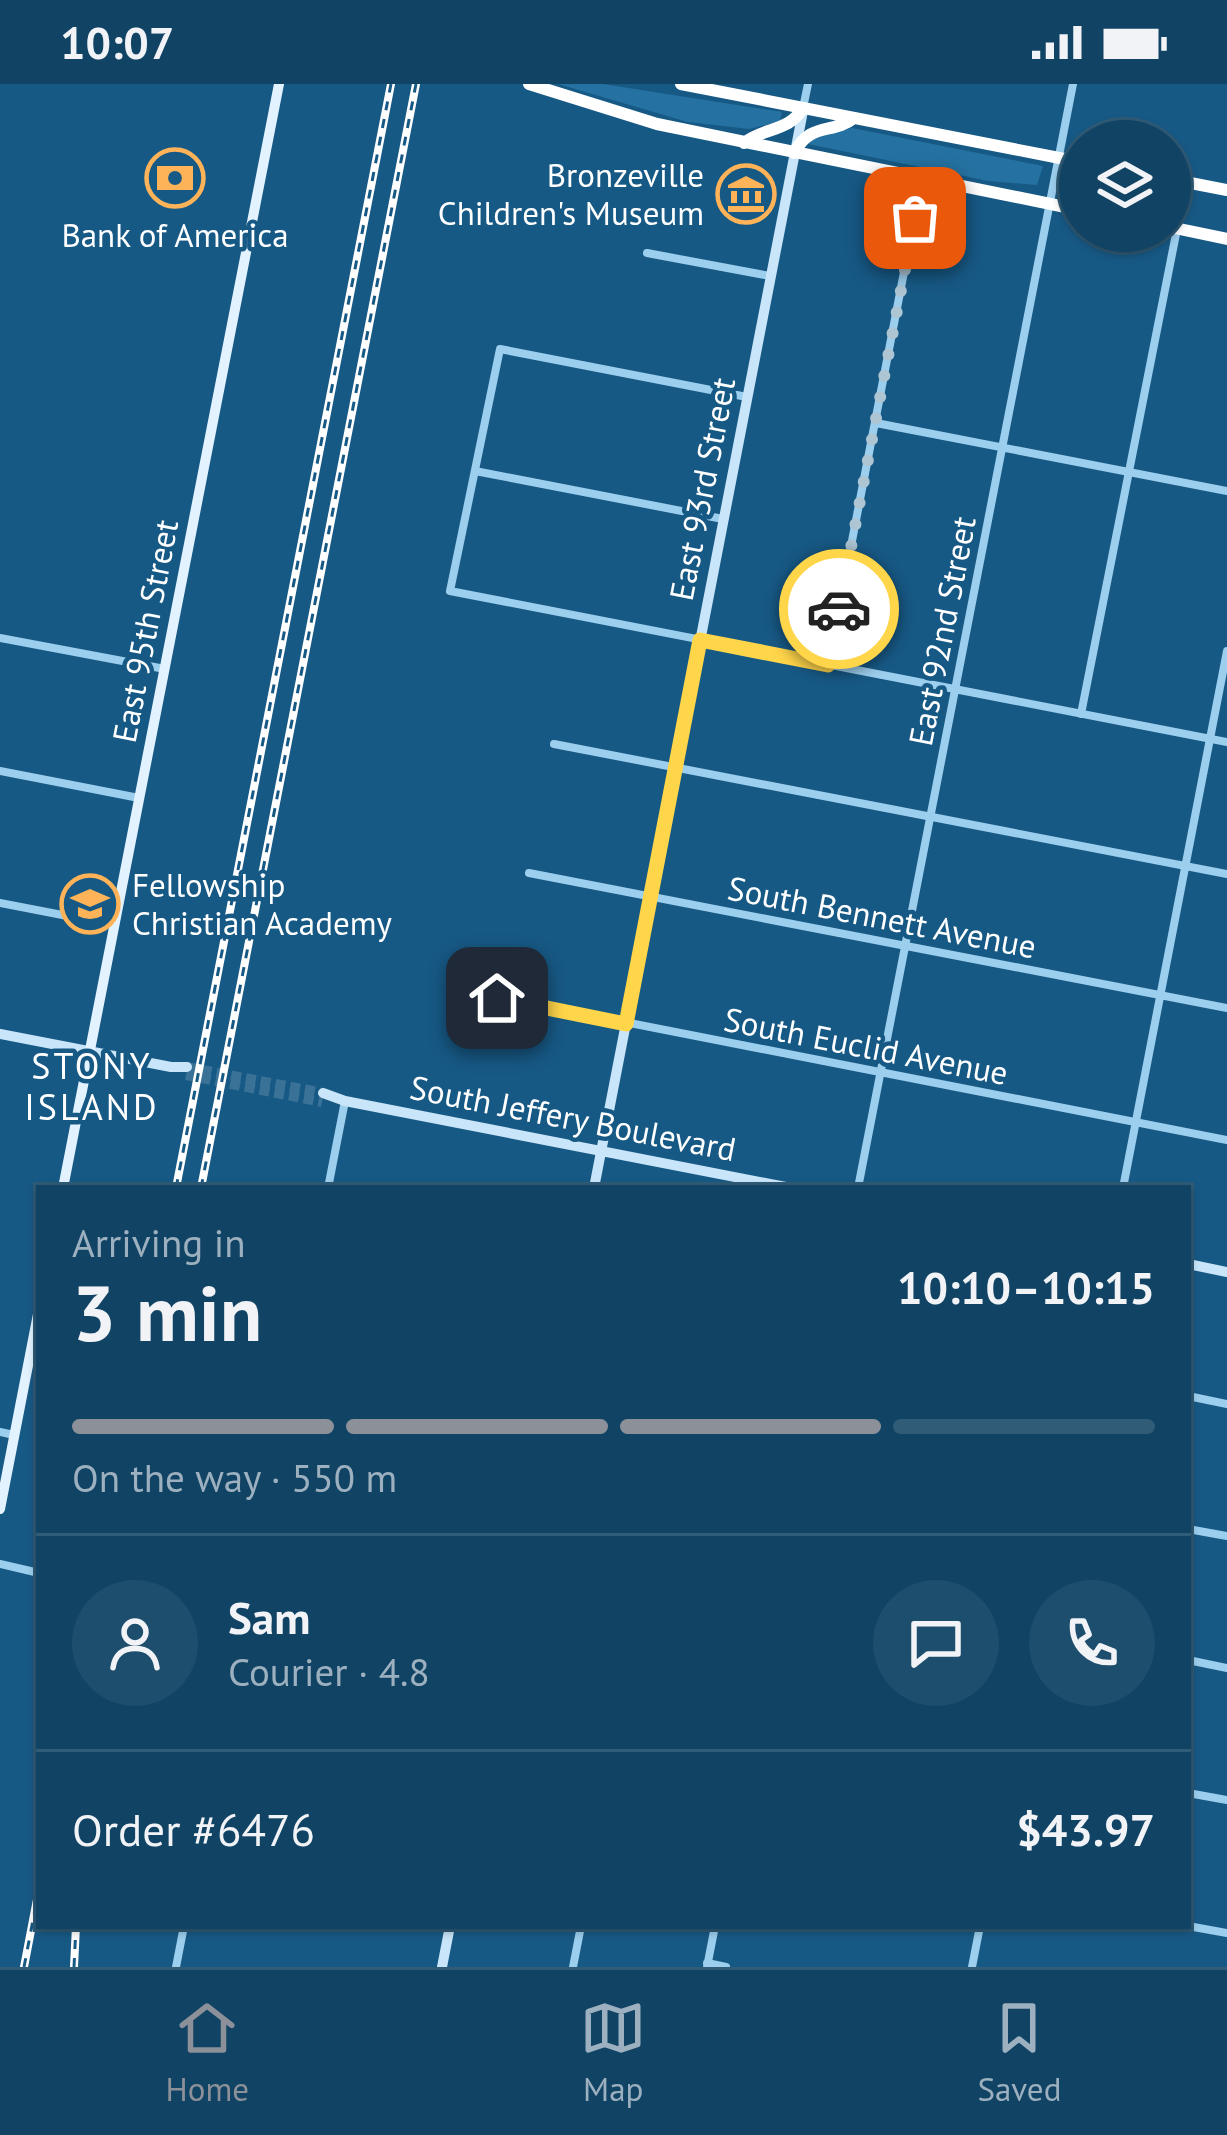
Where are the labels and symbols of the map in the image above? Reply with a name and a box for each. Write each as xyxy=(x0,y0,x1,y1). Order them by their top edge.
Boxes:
bank icon: Bank of America xyxy=(144,147,206,209)
place label: Bronzeville Children's Museum xyxy=(438,153,704,234)
museum icon: Bronzeville Children's Museum xyxy=(715,163,777,225)
pin xyxy=(864,167,966,269)
place label: Bank of America xyxy=(61,213,289,256)
street label: East 93rd Street xyxy=(659,374,744,604)
street label: East 92nd Street xyxy=(898,513,985,749)
street label: East 95th Street xyxy=(102,516,187,746)
courier xyxy=(779,549,899,669)
place label: Fellowship Christian Academy xyxy=(132,863,392,944)
street label: South Bennett Avenue xyxy=(724,866,1040,967)
school or university icon: Fellowship Christian Academy xyxy=(59,873,121,935)
pin xyxy=(446,947,548,1049)
street label: South Euclid Avenue xyxy=(720,997,1012,1094)
district label: STONY ISLAND xyxy=(24,1042,160,1130)
street label: South Jeffery Boulevard xyxy=(407,1065,740,1170)

